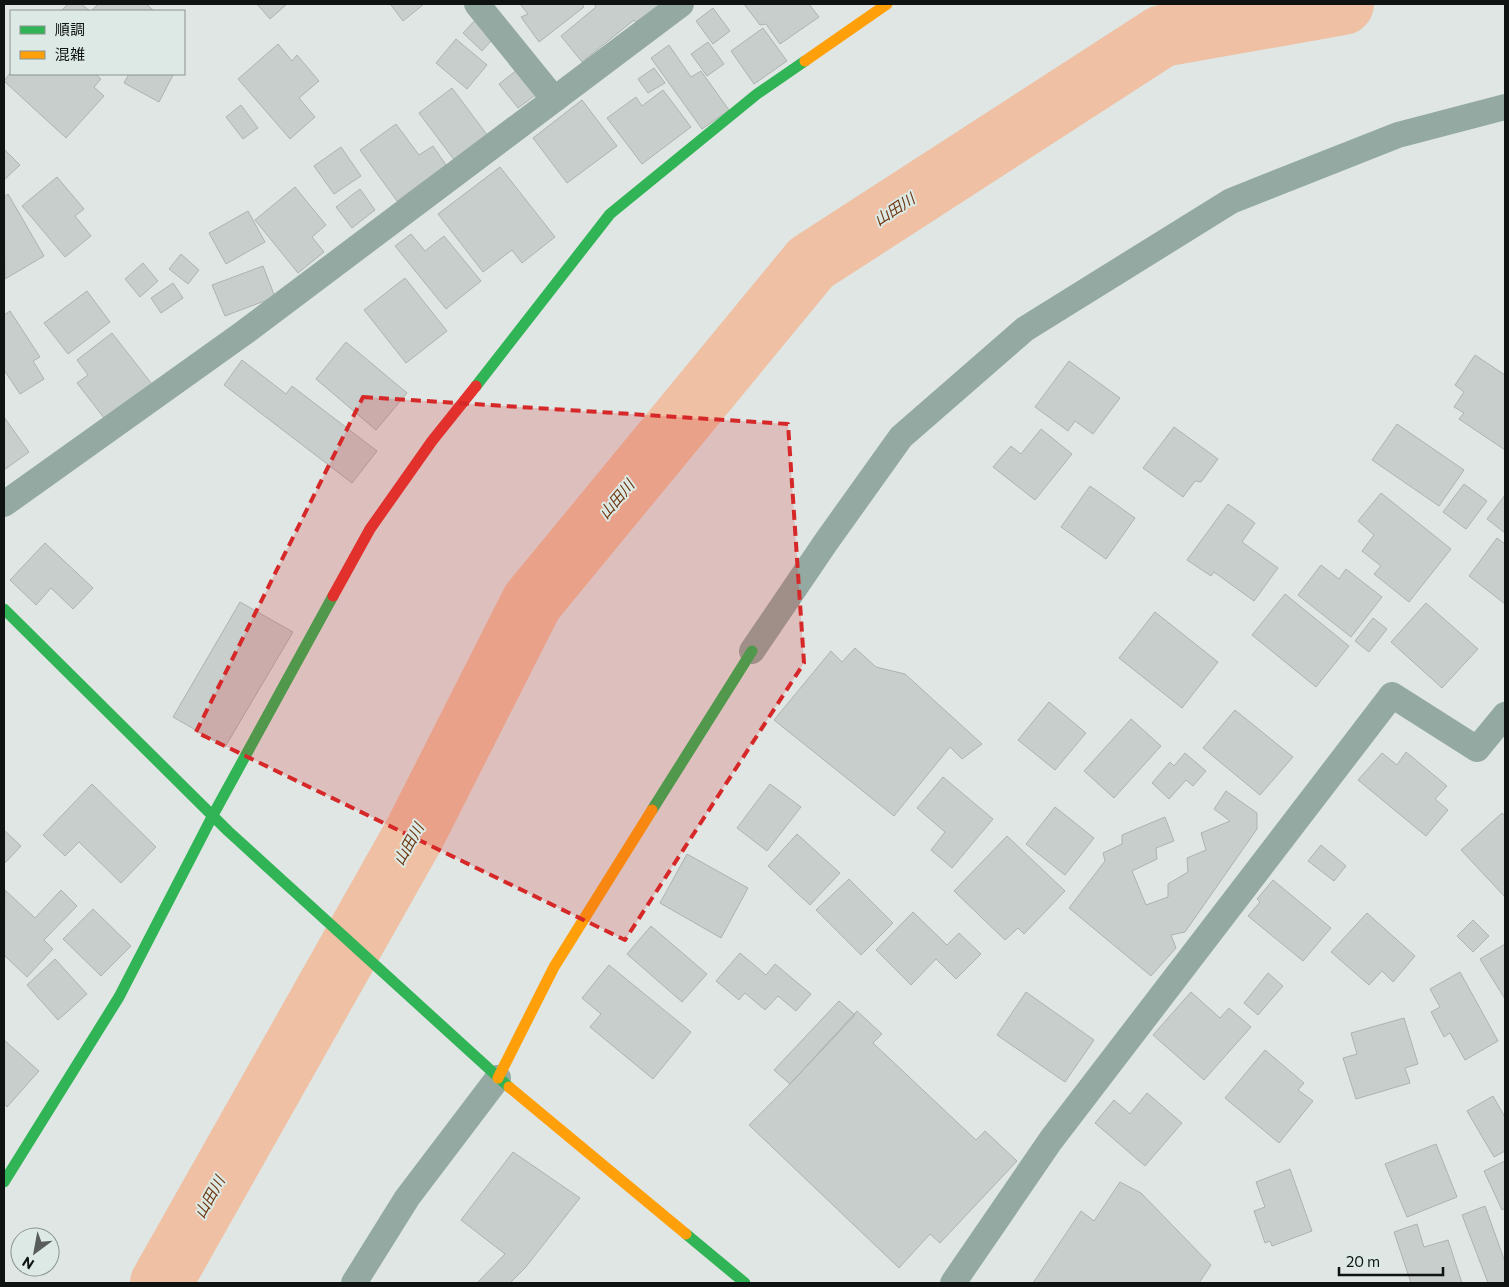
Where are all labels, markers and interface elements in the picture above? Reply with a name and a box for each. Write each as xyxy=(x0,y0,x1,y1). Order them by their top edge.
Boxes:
legend xyxy=(10,10,185,75)
text: 順調 xyxy=(55,20,85,38)
text: 混雑 xyxy=(55,45,85,63)
water label: 山田川 xyxy=(870,188,919,229)
water label: 山田川 xyxy=(595,474,639,522)
water label: 山田川 xyxy=(389,818,428,868)
water label: 山田川 xyxy=(190,1171,229,1221)
north arrow xyxy=(10,1227,60,1277)
scale bar xyxy=(1339,1244,1443,1276)
text: 20 m xyxy=(1346,1252,1380,1270)
text: N xyxy=(19,1253,37,1273)

